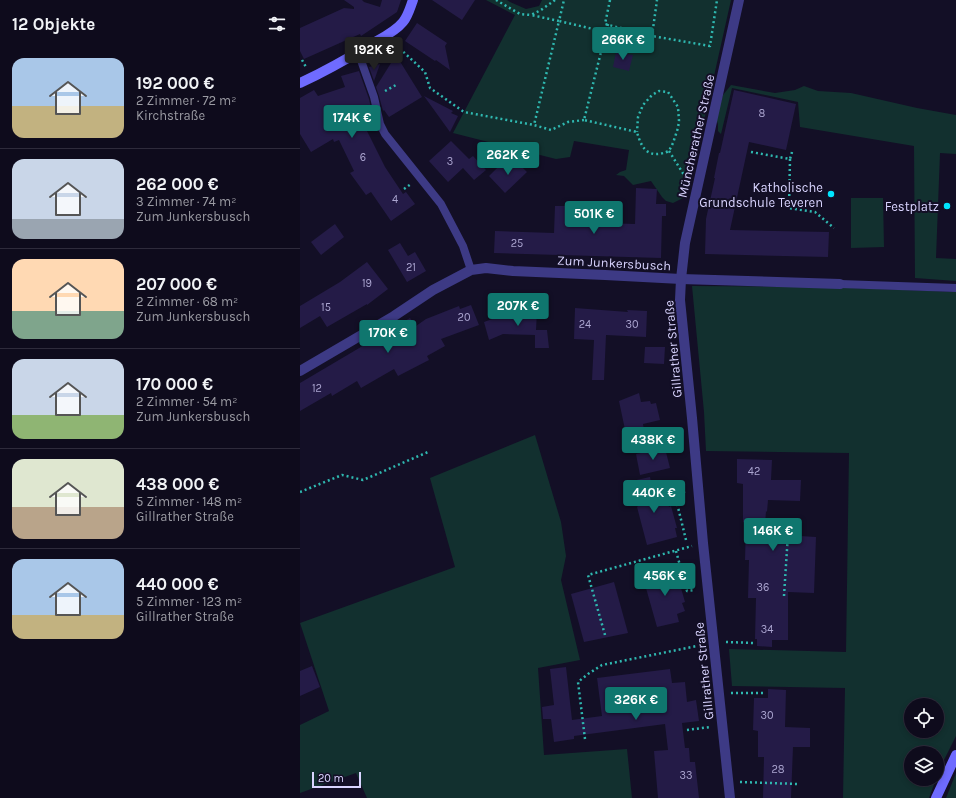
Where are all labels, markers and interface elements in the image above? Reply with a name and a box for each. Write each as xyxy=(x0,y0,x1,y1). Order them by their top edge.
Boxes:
icon: filters xyxy=(266,13,288,35)
text: 12 Objekte xyxy=(12,14,95,34)
pin: 266K € xyxy=(590,27,656,61)
text: 266K € xyxy=(601,32,645,47)
pin: 192K € xyxy=(341,37,407,71)
text: 192K € xyxy=(354,42,394,57)
street label: Müncherather Straße xyxy=(674,72,718,199)
text: 192 000 € xyxy=(136,73,214,93)
icon: home xyxy=(44,74,92,122)
text: 2 Zimmer · 72 m² xyxy=(136,93,236,108)
pin: 174K € xyxy=(319,105,385,139)
house number: 8 xyxy=(759,107,766,120)
text: Kirchstraße xyxy=(136,108,205,123)
text: 174K € xyxy=(333,110,371,125)
pin: 262K € xyxy=(475,142,541,176)
text: 262K € xyxy=(486,147,530,162)
house number: 6 xyxy=(360,151,366,164)
house number: 3 xyxy=(447,155,453,168)
text: 262 000 € xyxy=(136,174,219,194)
icon: home xyxy=(44,175,92,223)
place label: Katholische Grundschule Teveren xyxy=(699,180,823,210)
marker: Katholische Grundschule Teveren xyxy=(826,189,836,199)
house number: 4 xyxy=(392,193,398,206)
text: 3 Zimmer · 74 m² xyxy=(136,194,236,209)
place label: Festplatz xyxy=(885,199,939,214)
pin: 501K € xyxy=(561,201,627,235)
marker: Festplatz xyxy=(942,201,952,211)
text: 501K € xyxy=(574,206,614,221)
text: Zum Junkersbusch xyxy=(136,209,250,224)
house number: 25 xyxy=(511,237,523,250)
street label: Zum Junkersbusch xyxy=(557,253,671,273)
house number: 21 xyxy=(406,261,416,274)
text: 207 000 € xyxy=(136,274,217,294)
icon: home xyxy=(44,275,92,323)
house number: 19 xyxy=(362,277,372,290)
pin: 207K € xyxy=(485,293,551,327)
text: 2 Zimmer · 68 m² xyxy=(136,294,238,309)
text: 207K € xyxy=(497,298,539,313)
street label: Gillrather Straße xyxy=(661,299,685,398)
house number: 15 xyxy=(321,301,331,314)
text: Zum Junkersbusch xyxy=(136,309,250,324)
house number: 20 xyxy=(458,311,470,324)
house number: 24 xyxy=(579,318,591,331)
house number: 30 xyxy=(625,318,639,331)
pin: 170K € xyxy=(355,320,421,354)
text: 170K € xyxy=(368,325,408,340)
text: 170 000 € xyxy=(136,374,213,394)
icon: home xyxy=(44,375,92,423)
house number: 12 xyxy=(312,382,322,395)
text: 2 Zimmer · 54 m² xyxy=(136,394,237,409)
text: Zum Junkersbusch xyxy=(136,409,250,424)
pin: 438K € xyxy=(620,427,686,461)
text: 438K € xyxy=(631,432,675,447)
house number: 42 xyxy=(748,465,760,478)
text: 438 000 € xyxy=(136,474,219,494)
icon: home xyxy=(44,475,92,523)
pin: 440K € xyxy=(621,480,687,514)
text: 440K € xyxy=(632,485,676,500)
text: 5 Zimmer · 148 m² xyxy=(136,494,242,509)
text: Gillrather Straße xyxy=(136,509,234,524)
pin: 146K € xyxy=(740,518,806,552)
text: 146K € xyxy=(753,523,793,538)
pin: 456K € xyxy=(632,563,698,597)
text: 456K € xyxy=(643,568,687,583)
text: 440 000 € xyxy=(136,574,219,594)
icon: home xyxy=(44,575,92,623)
house number: 36 xyxy=(757,581,769,594)
text: 5 Zimmer · 123 m² xyxy=(136,594,242,609)
text: Gillrather Straße xyxy=(136,609,234,624)
street label: Gillrather Straße xyxy=(691,621,717,720)
house number: 34 xyxy=(761,623,773,636)
pin: 326K € xyxy=(603,687,669,721)
text: 326K € xyxy=(614,692,658,707)
map controls xyxy=(904,698,944,786)
button: locate xyxy=(904,698,944,738)
house number: 30 xyxy=(760,709,774,722)
button: layers xyxy=(904,746,944,786)
house number: 28 xyxy=(771,763,785,776)
house number: 33 xyxy=(680,769,693,782)
scale bar xyxy=(312,770,361,789)
text: 20 m xyxy=(318,772,344,785)

